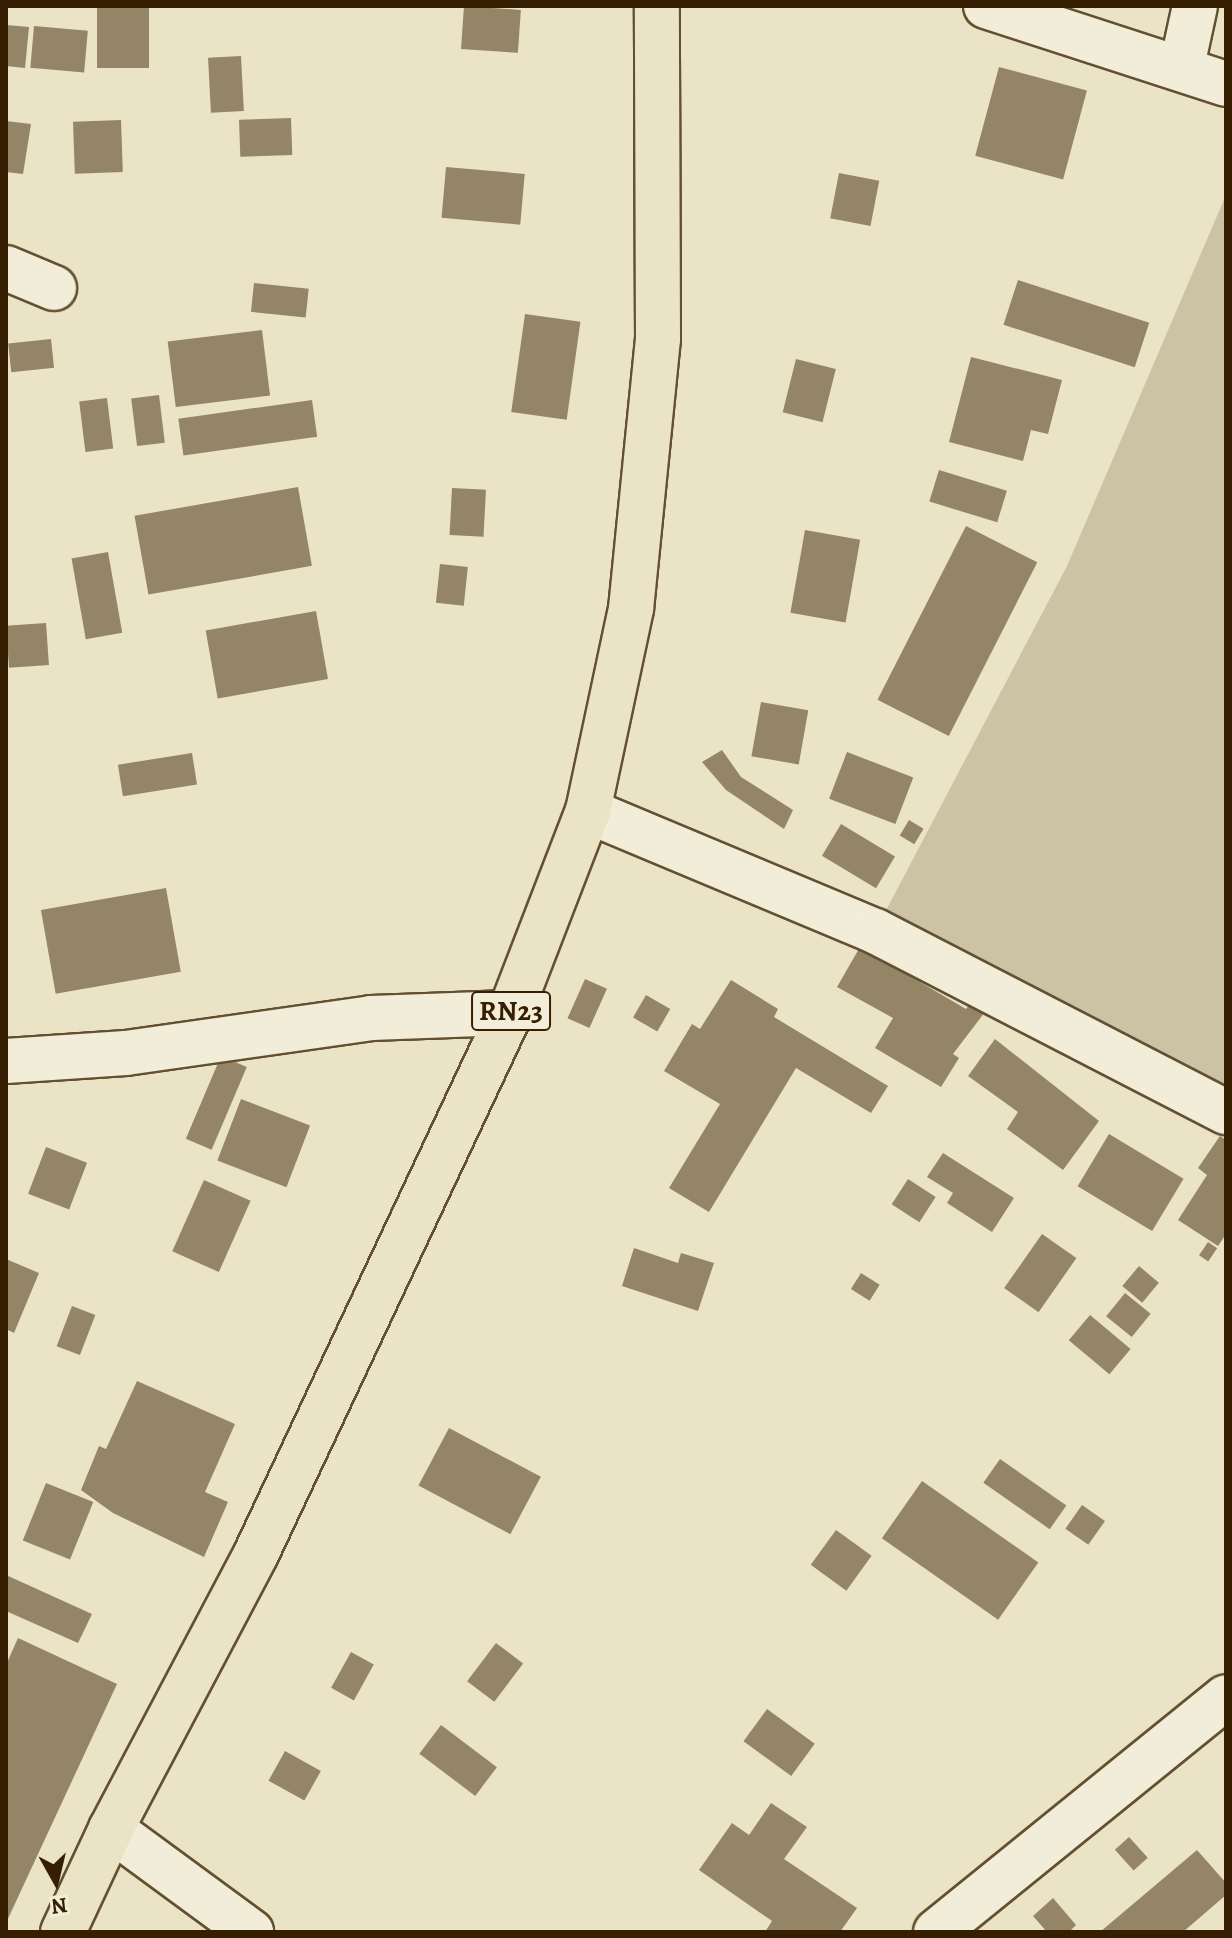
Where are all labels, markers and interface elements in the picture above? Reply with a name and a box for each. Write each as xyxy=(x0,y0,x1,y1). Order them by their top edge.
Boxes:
road number: RN23 xyxy=(471,987,551,1035)
north arrow xyxy=(16,1842,96,1922)
text: N xyxy=(49,1890,69,1922)

